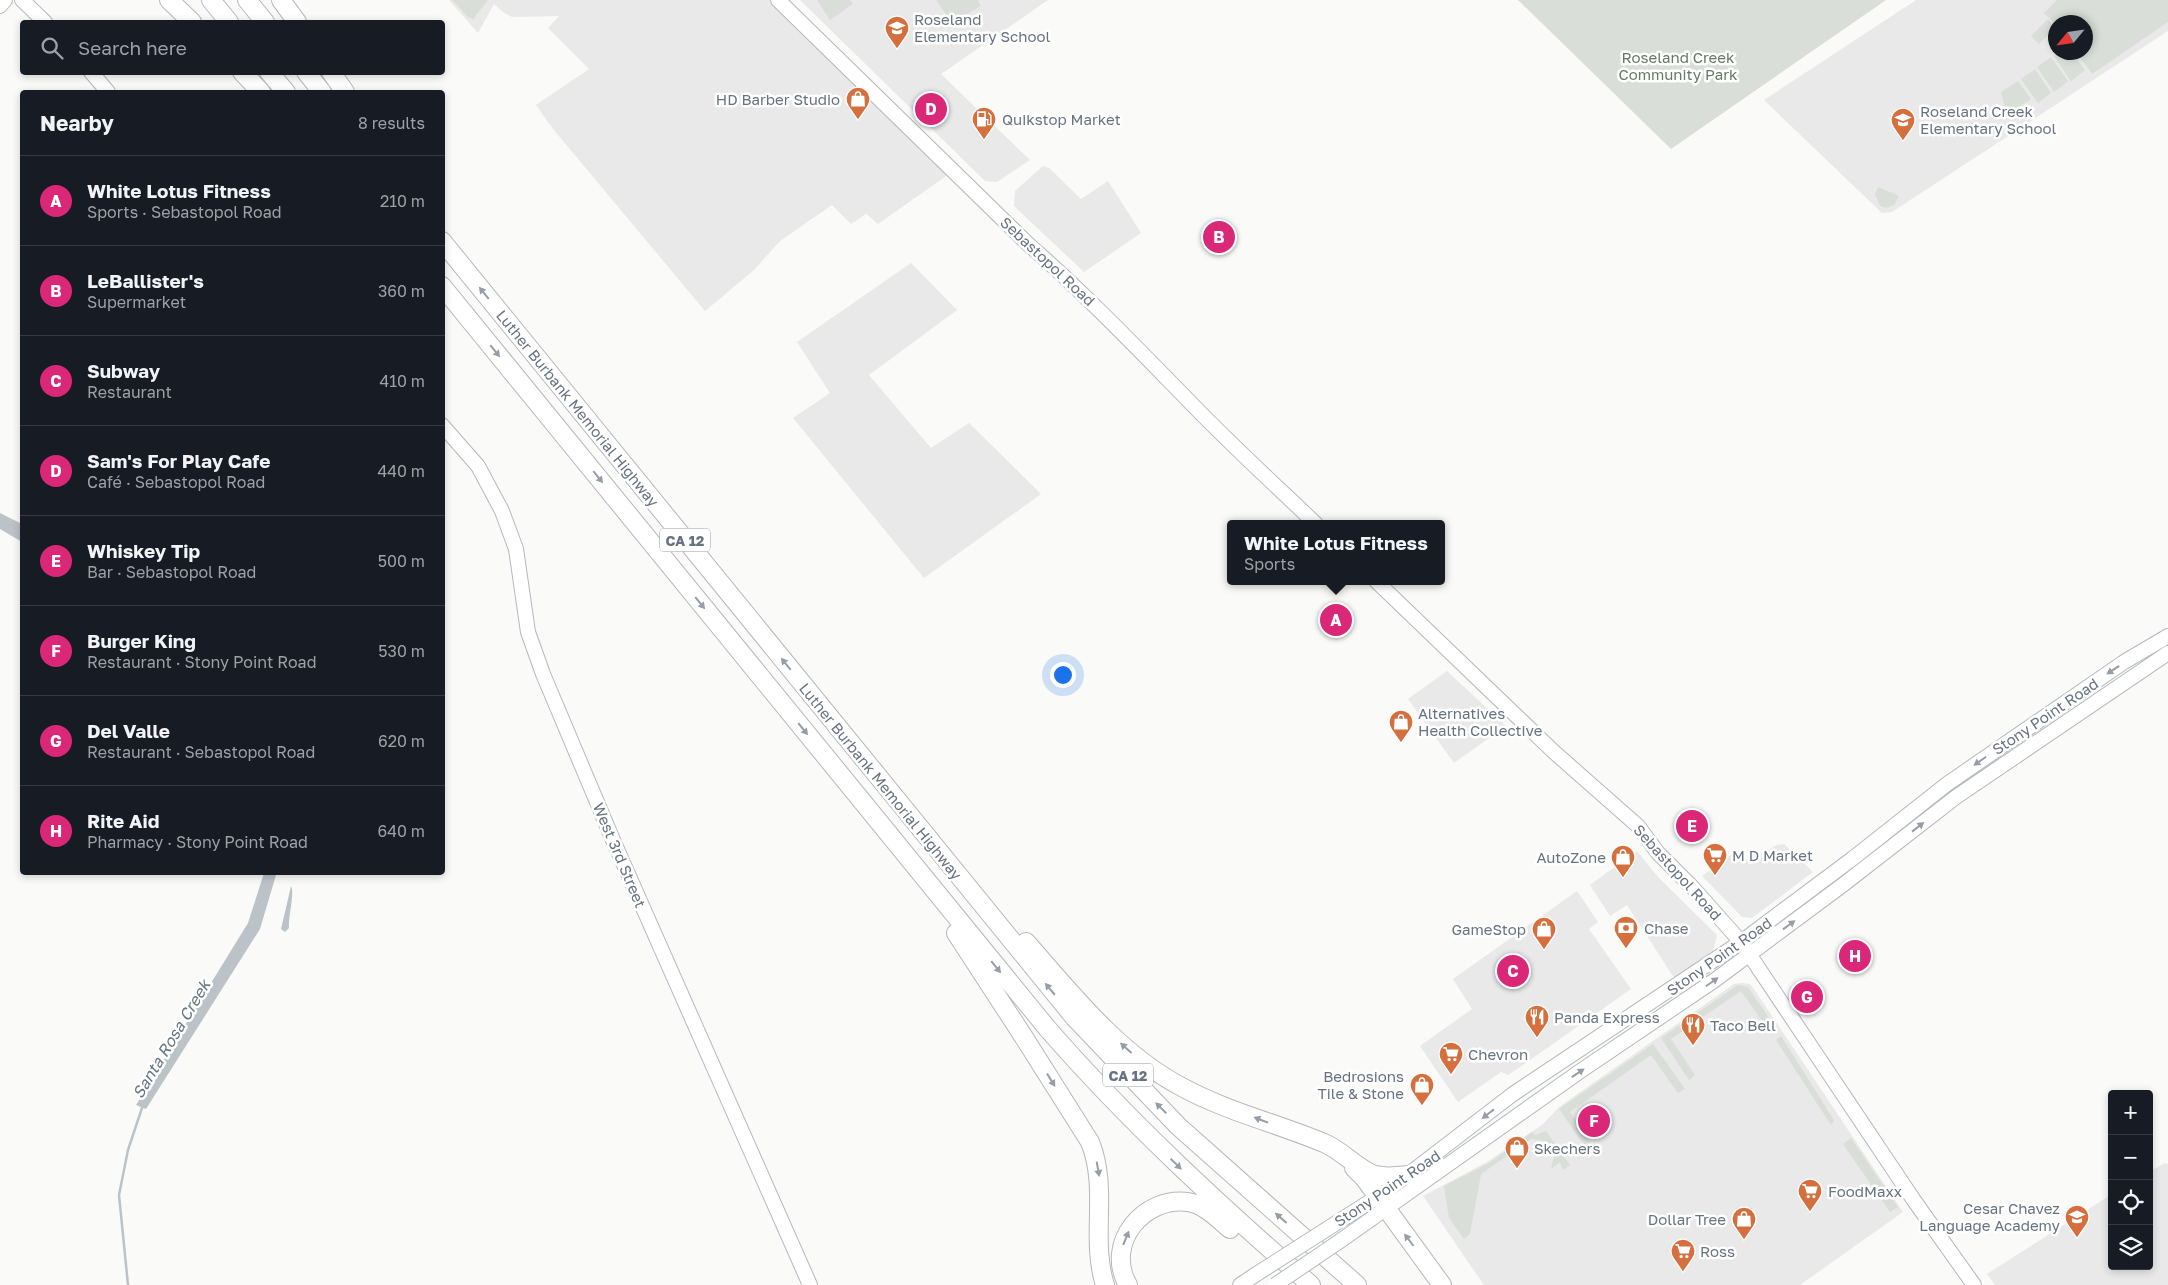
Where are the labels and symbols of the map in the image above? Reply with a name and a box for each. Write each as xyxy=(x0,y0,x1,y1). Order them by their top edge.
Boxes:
place label: Roseland Elementary School xyxy=(914,10,1050,45)
school or university icon: Roseland Elementary School xyxy=(884,15,910,49)
north arrow xyxy=(2048,15,2093,60)
park label: Roseland Creek Community Park xyxy=(1619,48,1738,83)
shop icon: HD Barber Studio xyxy=(845,86,871,120)
place label: HD Barber Studio xyxy=(716,90,840,108)
pin: D xyxy=(915,90,947,128)
place label: Roseland Creek Elementary School xyxy=(1920,102,2056,137)
fuel station icon: Quikstop Market xyxy=(971,106,997,140)
school or university icon: Roseland Creek Elementary School xyxy=(1890,107,1916,141)
place label: Quikstop Market xyxy=(1002,110,1121,128)
street label: Sebastopol Road xyxy=(997,213,1099,309)
pin: B xyxy=(1203,218,1235,256)
one-way arrow xyxy=(479,287,490,300)
street label: Luther Burbank Memorial Highway xyxy=(493,306,663,510)
one-way arrow xyxy=(490,344,501,357)
one-way arrow xyxy=(592,470,603,483)
road number: CA 12 xyxy=(660,528,710,552)
one-way arrow xyxy=(695,596,706,609)
pin: A xyxy=(1320,601,1352,639)
one-way arrow xyxy=(780,657,791,670)
your location xyxy=(1050,662,1076,688)
one-way arrow xyxy=(2107,665,2120,675)
street label: Stony Point Road xyxy=(1989,674,2101,758)
street label: Luther Burbank Memorial Highway xyxy=(796,679,966,883)
place label: Alternatives Health Collective xyxy=(1418,704,1543,739)
shop icon: Alternatives Health Collective xyxy=(1388,709,1414,743)
one-way arrow xyxy=(798,722,809,735)
one-way arrow xyxy=(1973,756,1987,766)
street label: West 3rd Street xyxy=(590,800,650,910)
pin: E xyxy=(1676,807,1708,845)
street label: Sebastopol Road xyxy=(1630,820,1726,924)
one-way arrow xyxy=(1911,821,1924,832)
supermarket icon: M D Market xyxy=(1702,842,1728,876)
shop icon: AutoZone xyxy=(1610,844,1636,878)
place label: M D Market xyxy=(1732,846,1813,864)
place label: AutoZone xyxy=(1537,848,1606,866)
street label: Stony Point Road xyxy=(1663,913,1775,999)
bank icon: Chase xyxy=(1613,915,1639,949)
shop icon: GameStop xyxy=(1531,916,1557,950)
place label: Chase xyxy=(1644,919,1689,937)
place label: GameStop xyxy=(1451,920,1526,938)
one-way arrow xyxy=(1782,920,1795,930)
pin: H xyxy=(1839,937,1871,975)
pin: C xyxy=(1497,952,1529,990)
one-way arrow xyxy=(990,960,1001,973)
water label: Santa Rosa Creek xyxy=(128,974,215,1102)
one-way arrow xyxy=(1705,977,1719,987)
pin: G xyxy=(1791,978,1823,1016)
one-way arrow xyxy=(1045,983,1056,996)
restaurant icon: Panda Express xyxy=(1524,1004,1550,1038)
place label: Panda Express xyxy=(1554,1008,1660,1026)
restaurant icon: Taco Bell xyxy=(1680,1012,1706,1046)
place label: Taco Bell xyxy=(1710,1016,1776,1034)
supermarket icon: Chevron xyxy=(1438,1041,1464,1075)
one-way arrow xyxy=(1120,1042,1132,1054)
place label: Chevron xyxy=(1468,1045,1528,1063)
road number: CA 12 xyxy=(1103,1064,1153,1086)
place label: Bedrosions Tile & Stone xyxy=(1318,1067,1404,1102)
one-way arrow xyxy=(1571,1068,1584,1078)
shop icon: Bedrosions Tile & Stone xyxy=(1409,1072,1435,1106)
one-way arrow xyxy=(1047,1073,1056,1086)
pin: F xyxy=(1578,1102,1610,1140)
one-way arrow xyxy=(1155,1103,1167,1115)
one-way arrow xyxy=(1482,1109,1495,1120)
one-way arrow xyxy=(1253,1116,1268,1124)
shop icon: Skechers xyxy=(1504,1135,1530,1169)
place label: Skechers xyxy=(1534,1139,1600,1157)
street label: Stony Point Road xyxy=(1331,1146,1443,1230)
one-way arrow xyxy=(1170,1158,1182,1170)
one-way arrow xyxy=(1094,1161,1102,1177)
supermarket icon: FoodMaxx xyxy=(1797,1178,1823,1212)
place label: FoodMaxx xyxy=(1828,1182,1902,1200)
place label: Cesar Chavez Language Academy xyxy=(1919,1199,2061,1234)
school or university icon: Cesar Chavez Language Academy xyxy=(2064,1204,2090,1238)
shop icon: Dollar Tree xyxy=(1731,1206,1757,1240)
place label: Dollar Tree xyxy=(1648,1210,1726,1228)
one-way arrow xyxy=(1275,1212,1287,1224)
one-way arrow xyxy=(1122,1231,1130,1245)
one-way arrow xyxy=(1404,1233,1414,1247)
supermarket icon: Ross xyxy=(1670,1238,1696,1272)
place label: Ross xyxy=(1700,1242,1735,1260)

